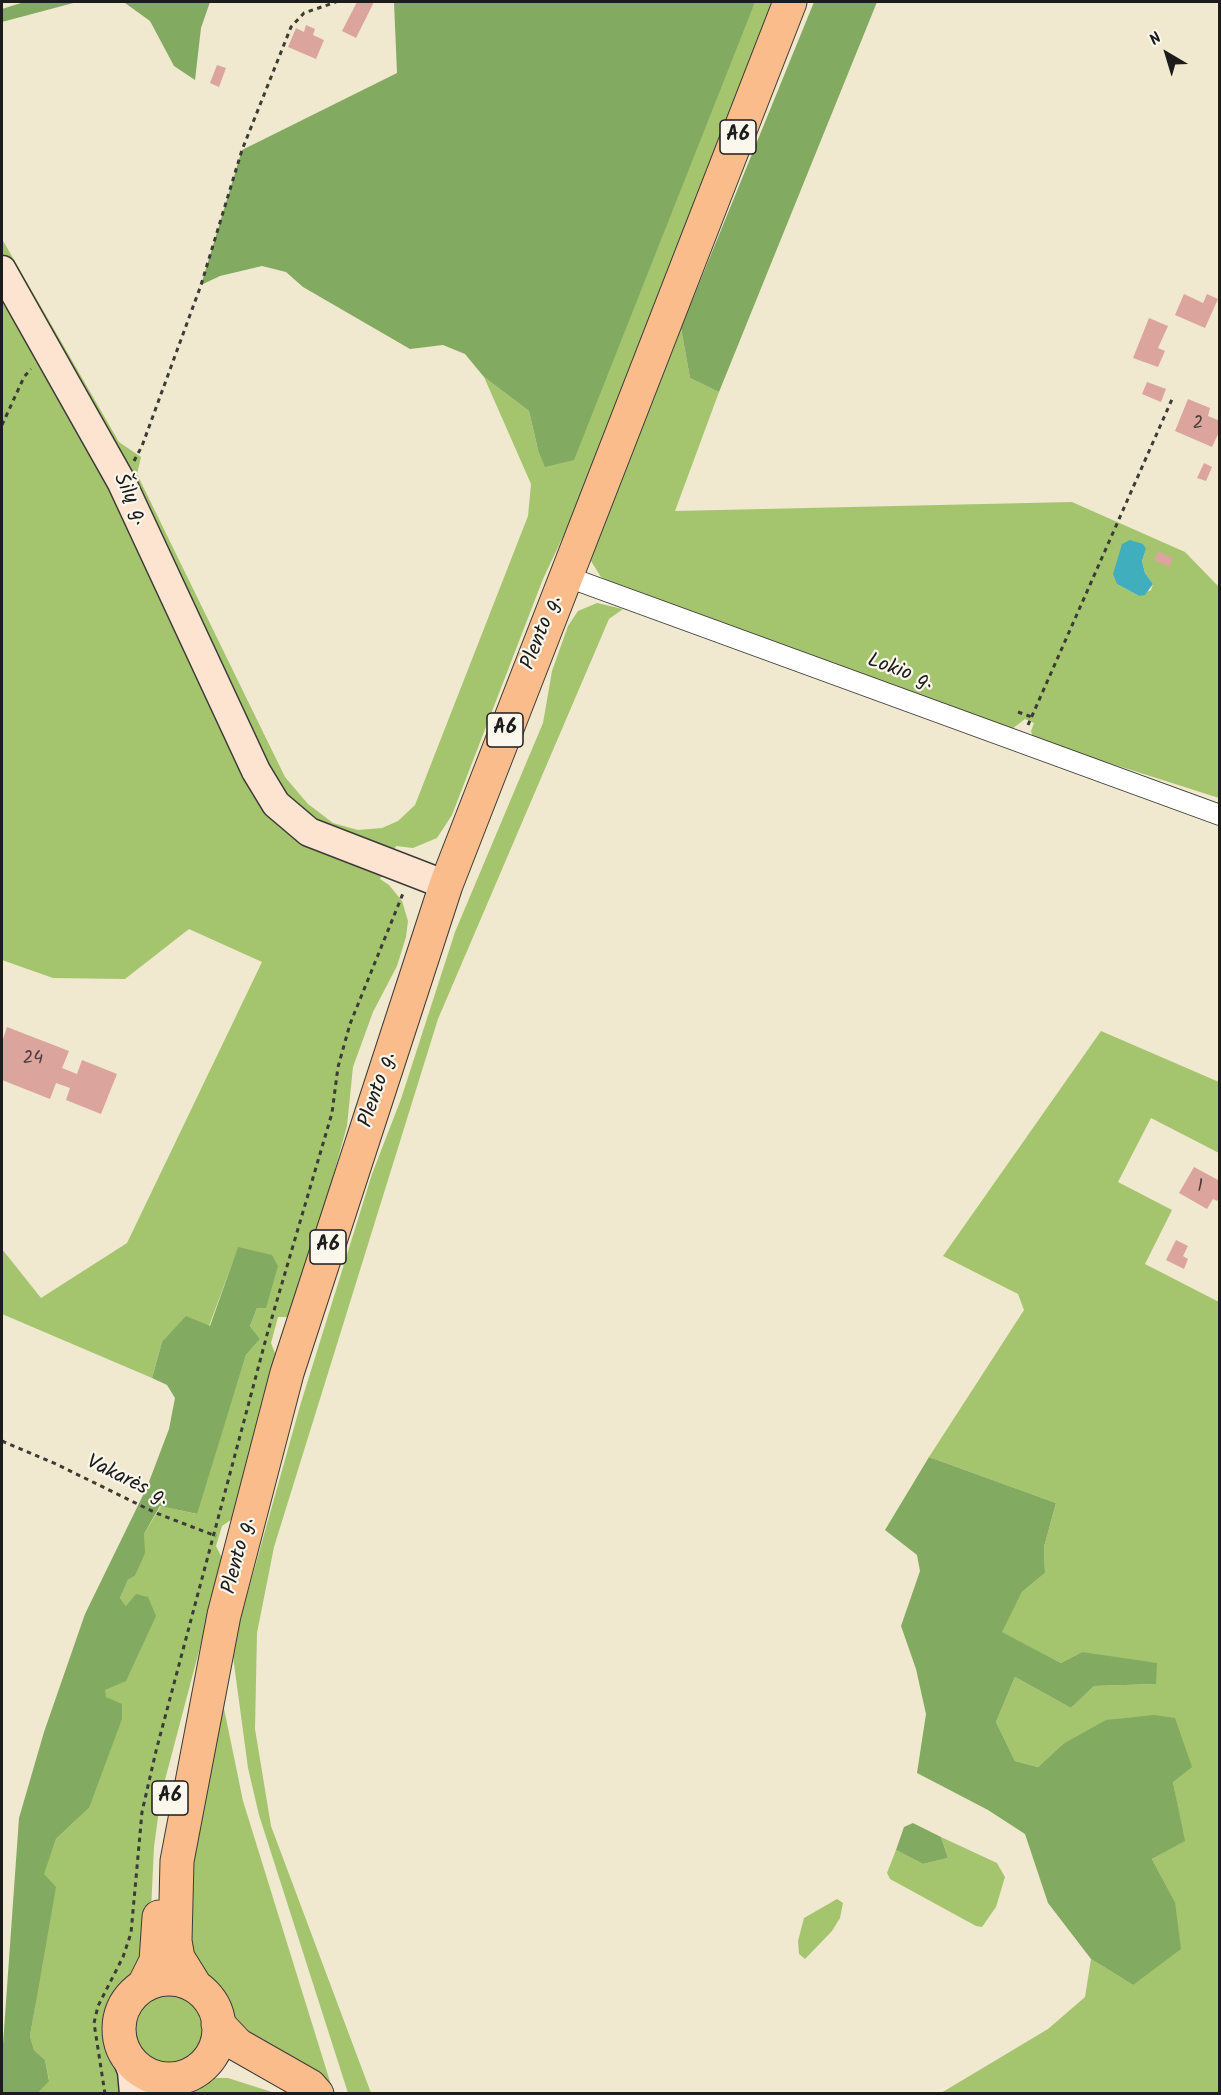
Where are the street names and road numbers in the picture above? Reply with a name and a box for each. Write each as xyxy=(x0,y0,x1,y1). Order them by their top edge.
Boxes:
road number: A6 xyxy=(720,120,756,154)
street label: Šilų g. xyxy=(106,470,152,530)
street label: Plento g. xyxy=(517,592,569,674)
street label: Lokio g. xyxy=(863,649,937,697)
road number: A6 xyxy=(487,713,523,747)
street label: Plento g. xyxy=(355,1049,403,1131)
road number: A6 xyxy=(310,1230,346,1264)
street label: Vakarės g. xyxy=(81,1451,173,1513)
street label: Plento g. xyxy=(218,1515,262,1597)
road number: A6 xyxy=(152,1781,188,1815)

